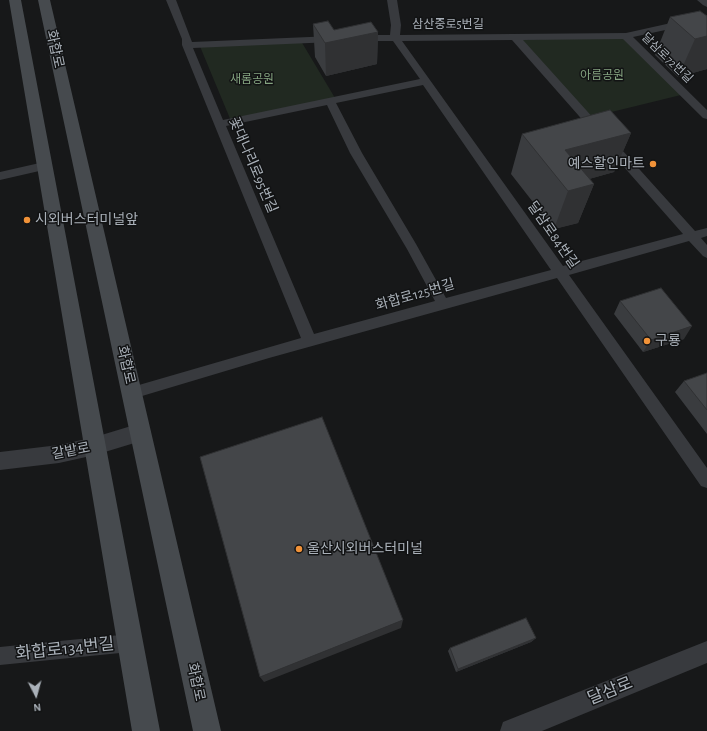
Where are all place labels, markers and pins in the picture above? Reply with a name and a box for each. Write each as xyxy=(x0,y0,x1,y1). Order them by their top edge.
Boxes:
place label: 예스할인마트 xyxy=(568,156,645,172)
marker: 예스할인마트 xyxy=(648,159,658,169)
place label: 시외버스터미널앞 xyxy=(35,212,138,228)
marker: 시외버스터미널앞 xyxy=(22,215,32,225)
place label: 구룡 xyxy=(655,333,681,349)
marker: 구룡 xyxy=(642,336,652,346)
place label: 울산시외버스터미널 xyxy=(307,541,423,557)
marker: 울산시외버스터미널 xyxy=(294,544,304,554)

